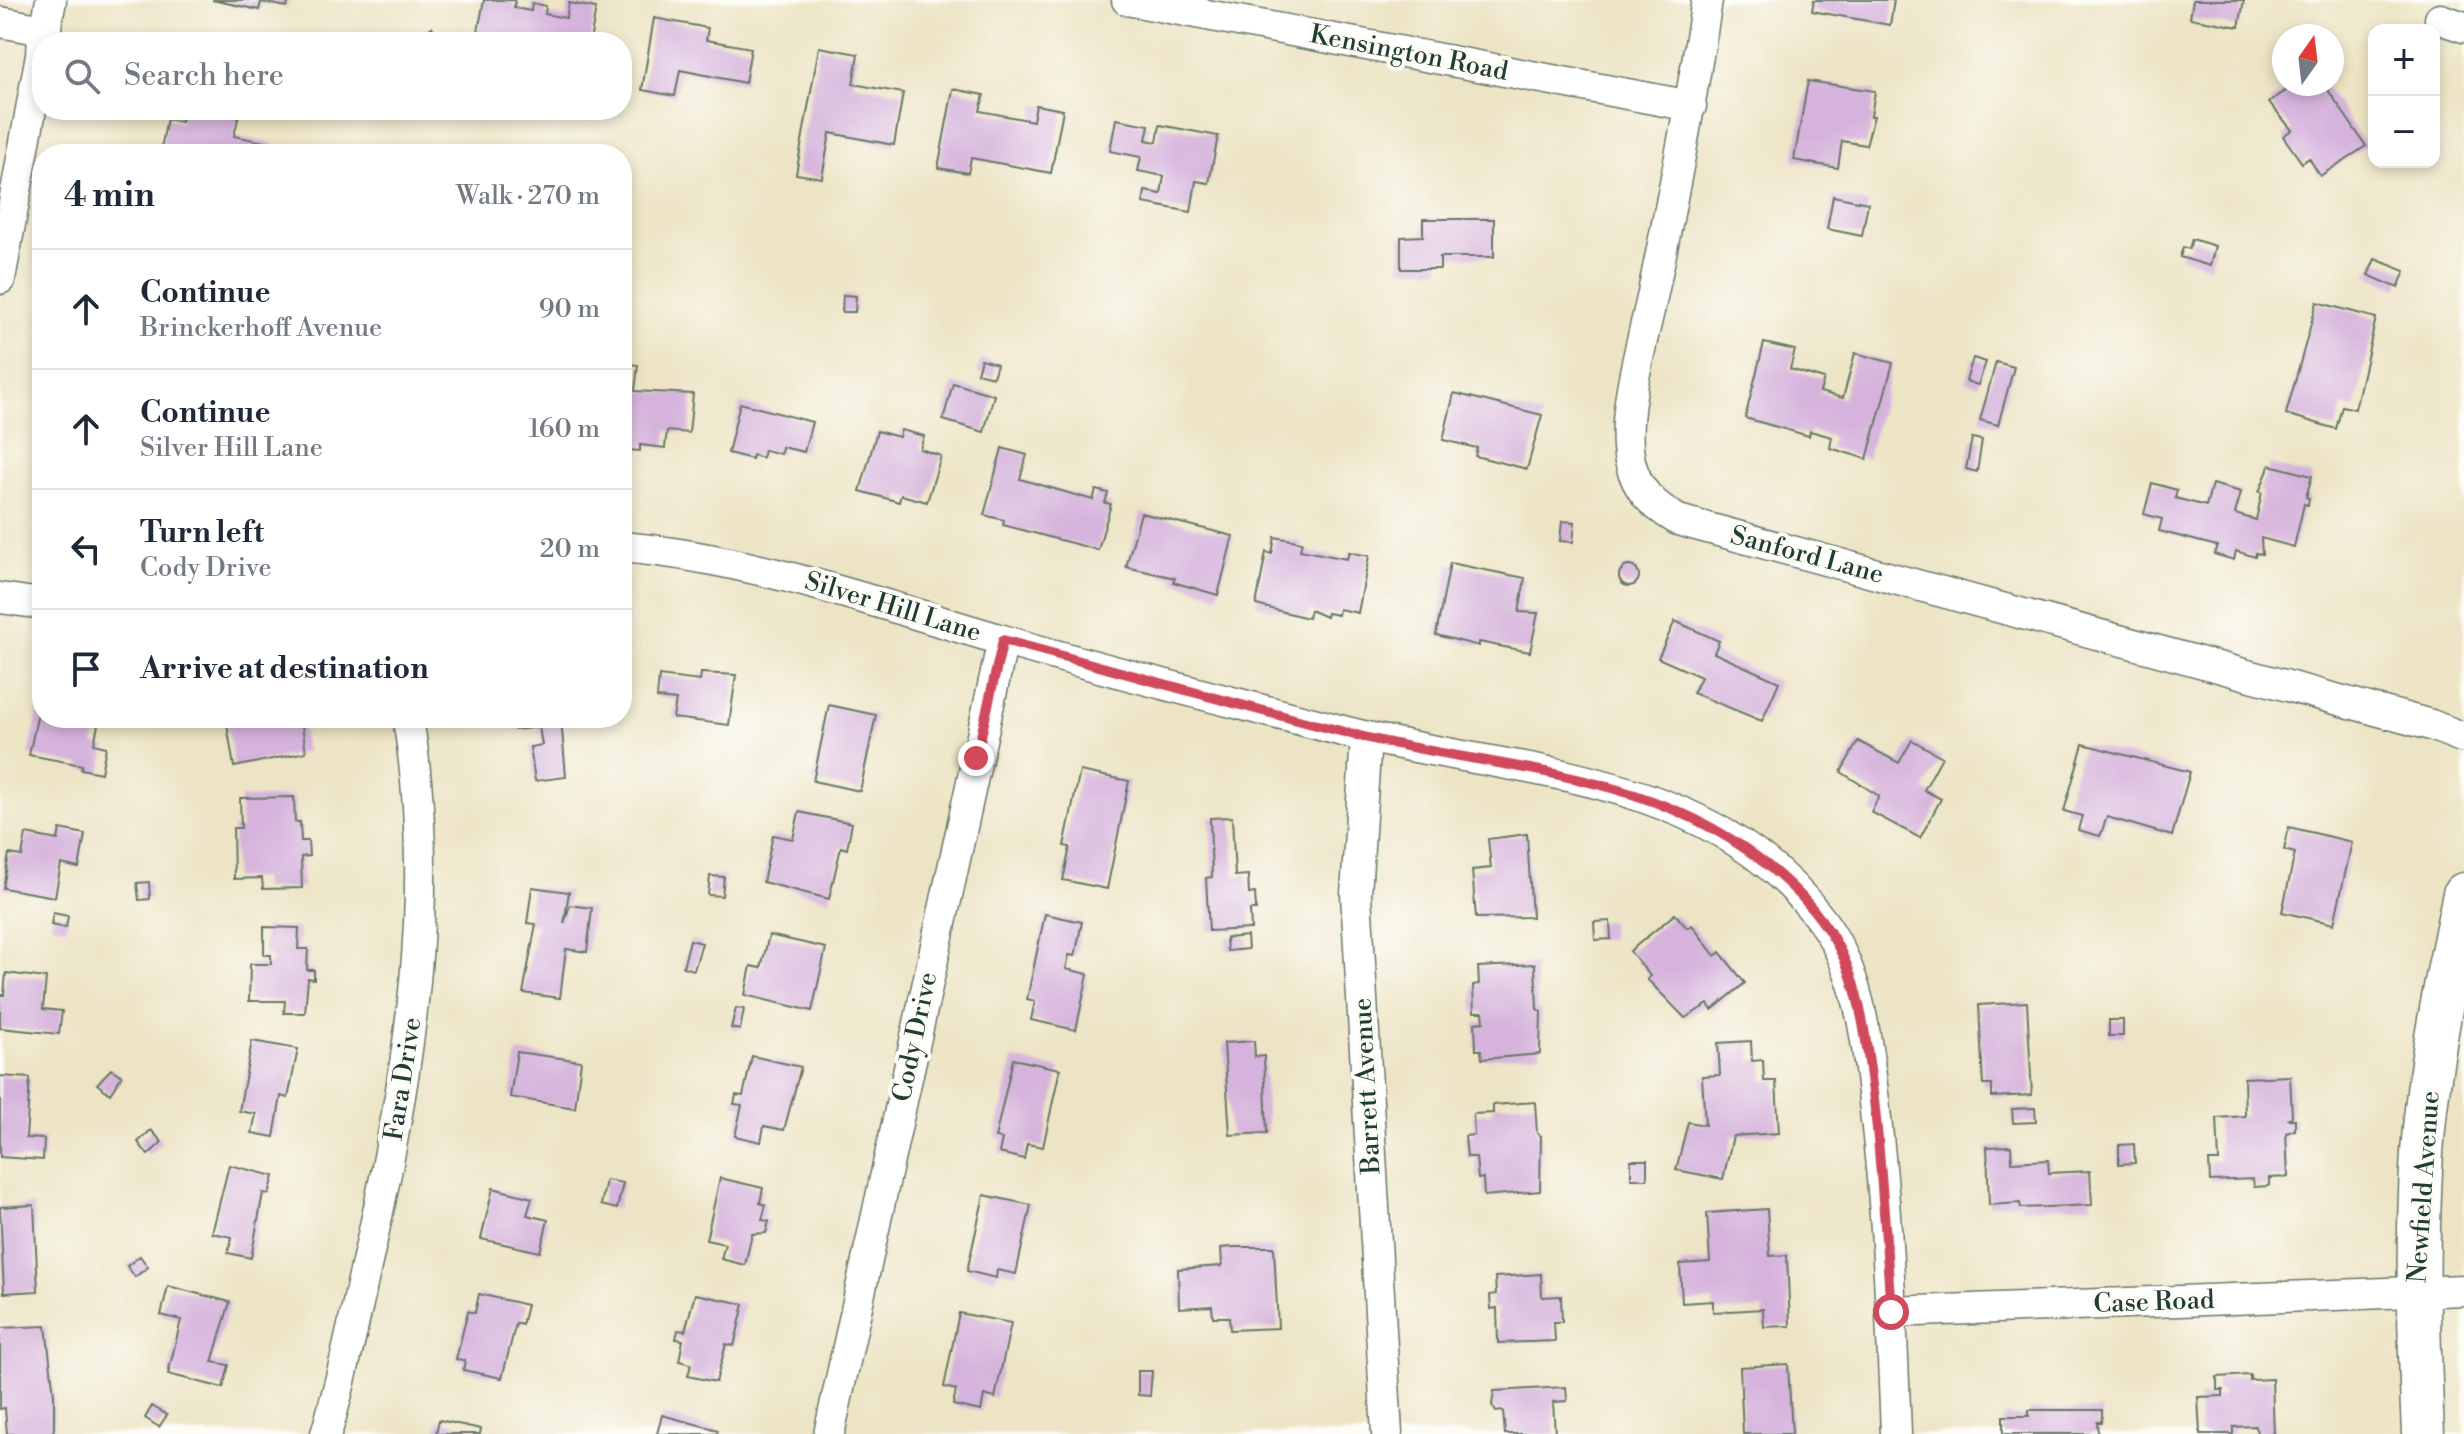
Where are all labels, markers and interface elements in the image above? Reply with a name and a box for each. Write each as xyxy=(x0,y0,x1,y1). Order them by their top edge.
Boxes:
street label: Kensington Road xyxy=(1307,18,1511,88)
north arrow xyxy=(2272,24,2344,96)
map controls xyxy=(2368,24,2440,168)
button: + xyxy=(2368,24,2440,96)
search box xyxy=(32,32,632,120)
icon: search xyxy=(60,54,104,98)
text: Search here xyxy=(124,57,284,95)
button: − xyxy=(2368,96,2440,168)
text: 4 min xyxy=(64,175,155,217)
text: Walk · 270 m xyxy=(456,180,600,212)
text: Continue xyxy=(140,274,271,312)
icon: ahead xyxy=(64,287,108,331)
text: 90 m xyxy=(539,293,600,325)
text: Brinckerhoff Avenue xyxy=(140,312,382,344)
text: Continue xyxy=(140,394,271,432)
icon: ahead xyxy=(64,407,108,451)
text: 160 m xyxy=(529,413,600,445)
text: Silver Hill Lane xyxy=(140,432,323,464)
text: Turn left xyxy=(140,514,264,552)
street label: Sanford Lane xyxy=(1727,519,1887,591)
icon: left xyxy=(64,527,108,571)
text: 20 m xyxy=(540,533,600,565)
text: Cody Drive xyxy=(140,552,272,584)
street label: Silver Hill Lane xyxy=(801,565,985,649)
icon: arrive xyxy=(64,647,108,691)
text: Arrive at destination xyxy=(140,650,429,688)
route end xyxy=(958,740,994,776)
street label: Cody Drive xyxy=(886,969,944,1105)
street label: Barrett Avenue xyxy=(1346,997,1388,1176)
street label: Fara Drive xyxy=(377,1015,429,1143)
street label: Newfield Avenue xyxy=(2401,1090,2447,1284)
street label: Case Road xyxy=(2093,1284,2215,1320)
route start xyxy=(1873,1294,1909,1330)

